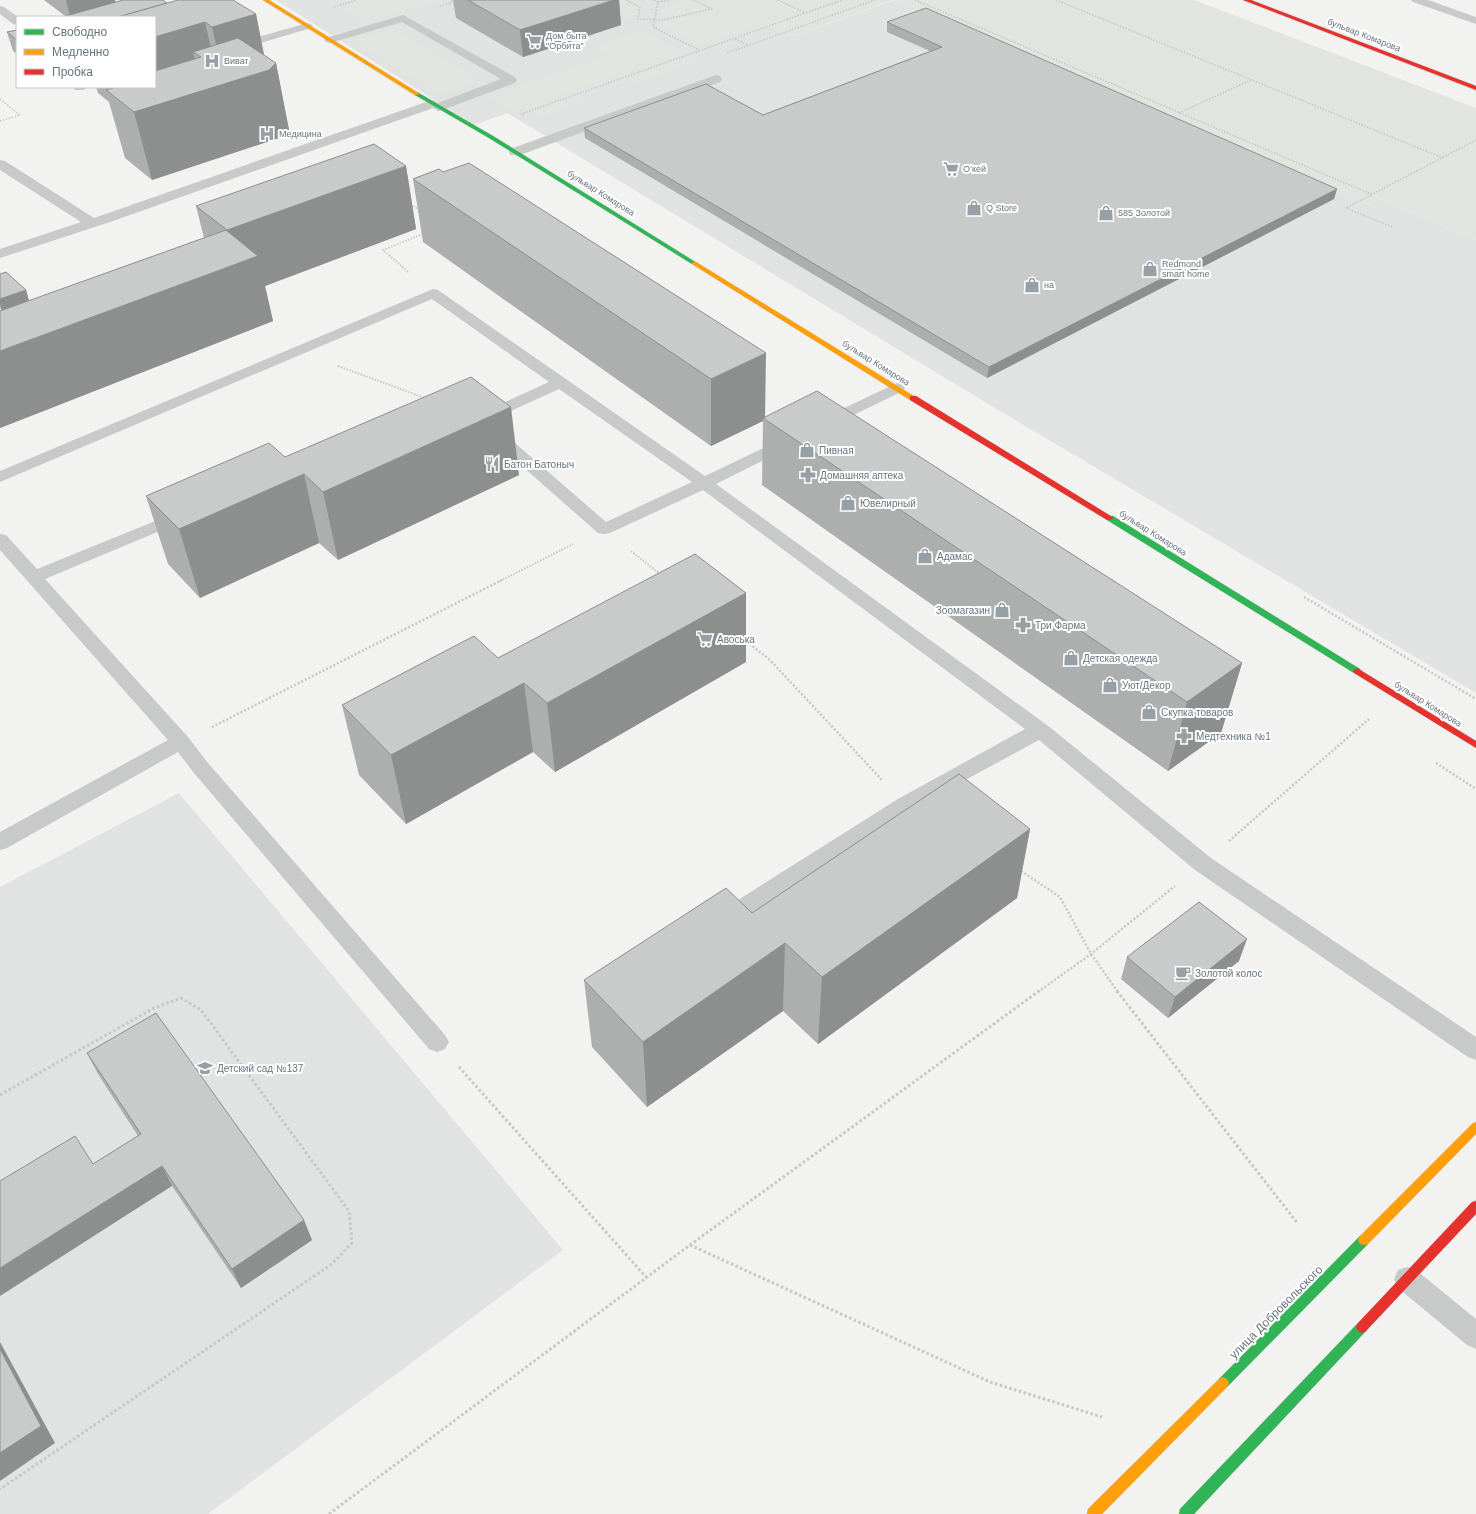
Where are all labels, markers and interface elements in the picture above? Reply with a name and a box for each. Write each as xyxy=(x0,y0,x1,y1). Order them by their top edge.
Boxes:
legend xyxy=(16,16,156,88)
street label: бульвар Комарова xyxy=(1326,16,1402,54)
text: Свободно xyxy=(52,25,107,39)
place label: Дом быта "Орбита" xyxy=(546,31,587,51)
supermarket icon: Дом быта "Орбита" xyxy=(525,32,543,50)
text: Медленно xyxy=(52,45,109,59)
hospital icon: Виват xyxy=(203,52,221,70)
place label: Виват xyxy=(224,56,249,66)
text: Пробка xyxy=(52,65,93,79)
hospital icon: Медицина xyxy=(258,125,276,143)
place label: Медицина xyxy=(279,129,322,139)
supermarket icon: О’кей xyxy=(942,160,960,178)
place label: О’кей xyxy=(963,164,986,174)
street label: бульвар Комарова xyxy=(565,168,637,218)
shop icon: Q Store xyxy=(965,199,983,217)
place label: Q Store xyxy=(986,203,1017,213)
shop icon: 585 Золотой xyxy=(1097,204,1115,222)
place label: 585 Золотой xyxy=(1118,208,1170,218)
place label: Redmond smart home xyxy=(1162,259,1210,279)
shop icon: Redmond smart home xyxy=(1141,260,1159,278)
shop icon: на xyxy=(1023,276,1041,294)
place label: на xyxy=(1044,280,1054,290)
street label: бульвар Комарова xyxy=(840,338,912,388)
shop icon: Пивная xyxy=(798,441,816,459)
place label: Пивная xyxy=(819,445,854,456)
restaurant icon: Батон Батоныч xyxy=(483,455,501,473)
place label: Батон Батоныч xyxy=(504,459,574,470)
pharmacy icon: Домашняя аптека xyxy=(799,466,817,484)
place label: Домашняя аптека xyxy=(820,470,904,481)
shop icon: Ювелирный xyxy=(839,494,857,512)
place label: Ювелирный xyxy=(860,498,916,509)
street label: бульвар Комарова xyxy=(1117,508,1189,558)
shop icon: Адамас xyxy=(916,547,934,565)
place label: Адамас xyxy=(937,551,973,562)
shop icon: Зоомагазин xyxy=(993,601,1011,619)
place label: Зоомагазин xyxy=(936,605,990,616)
pharmacy icon: Три Фарма xyxy=(1014,616,1032,634)
place label: Три Фарма xyxy=(1035,620,1086,631)
supermarket icon: Авоська xyxy=(696,630,714,648)
place label: Авоська xyxy=(717,634,755,645)
shop icon: Детская одежда xyxy=(1062,649,1080,667)
place label: Детская одежда xyxy=(1083,653,1158,664)
shop icon: Уют/Декор xyxy=(1101,676,1119,694)
street label: бульвар Комарова xyxy=(1392,679,1464,729)
place label: Уют/Декор xyxy=(1122,680,1171,691)
shop icon: Скупка товаров xyxy=(1140,703,1158,721)
place label: Скупка товаров xyxy=(1161,707,1233,718)
pharmacy icon: Медтехника №1 xyxy=(1175,727,1193,745)
place label: Медтехника №1 xyxy=(1196,731,1271,742)
cafe icon: Золотой колос xyxy=(1174,964,1192,982)
place label: Золотой колос xyxy=(1195,968,1262,979)
school or university icon: Детский сад №137 xyxy=(196,1059,214,1077)
place label: Детский сад №137 xyxy=(217,1063,304,1074)
street label: улица Добровольского xyxy=(1226,1262,1326,1362)

